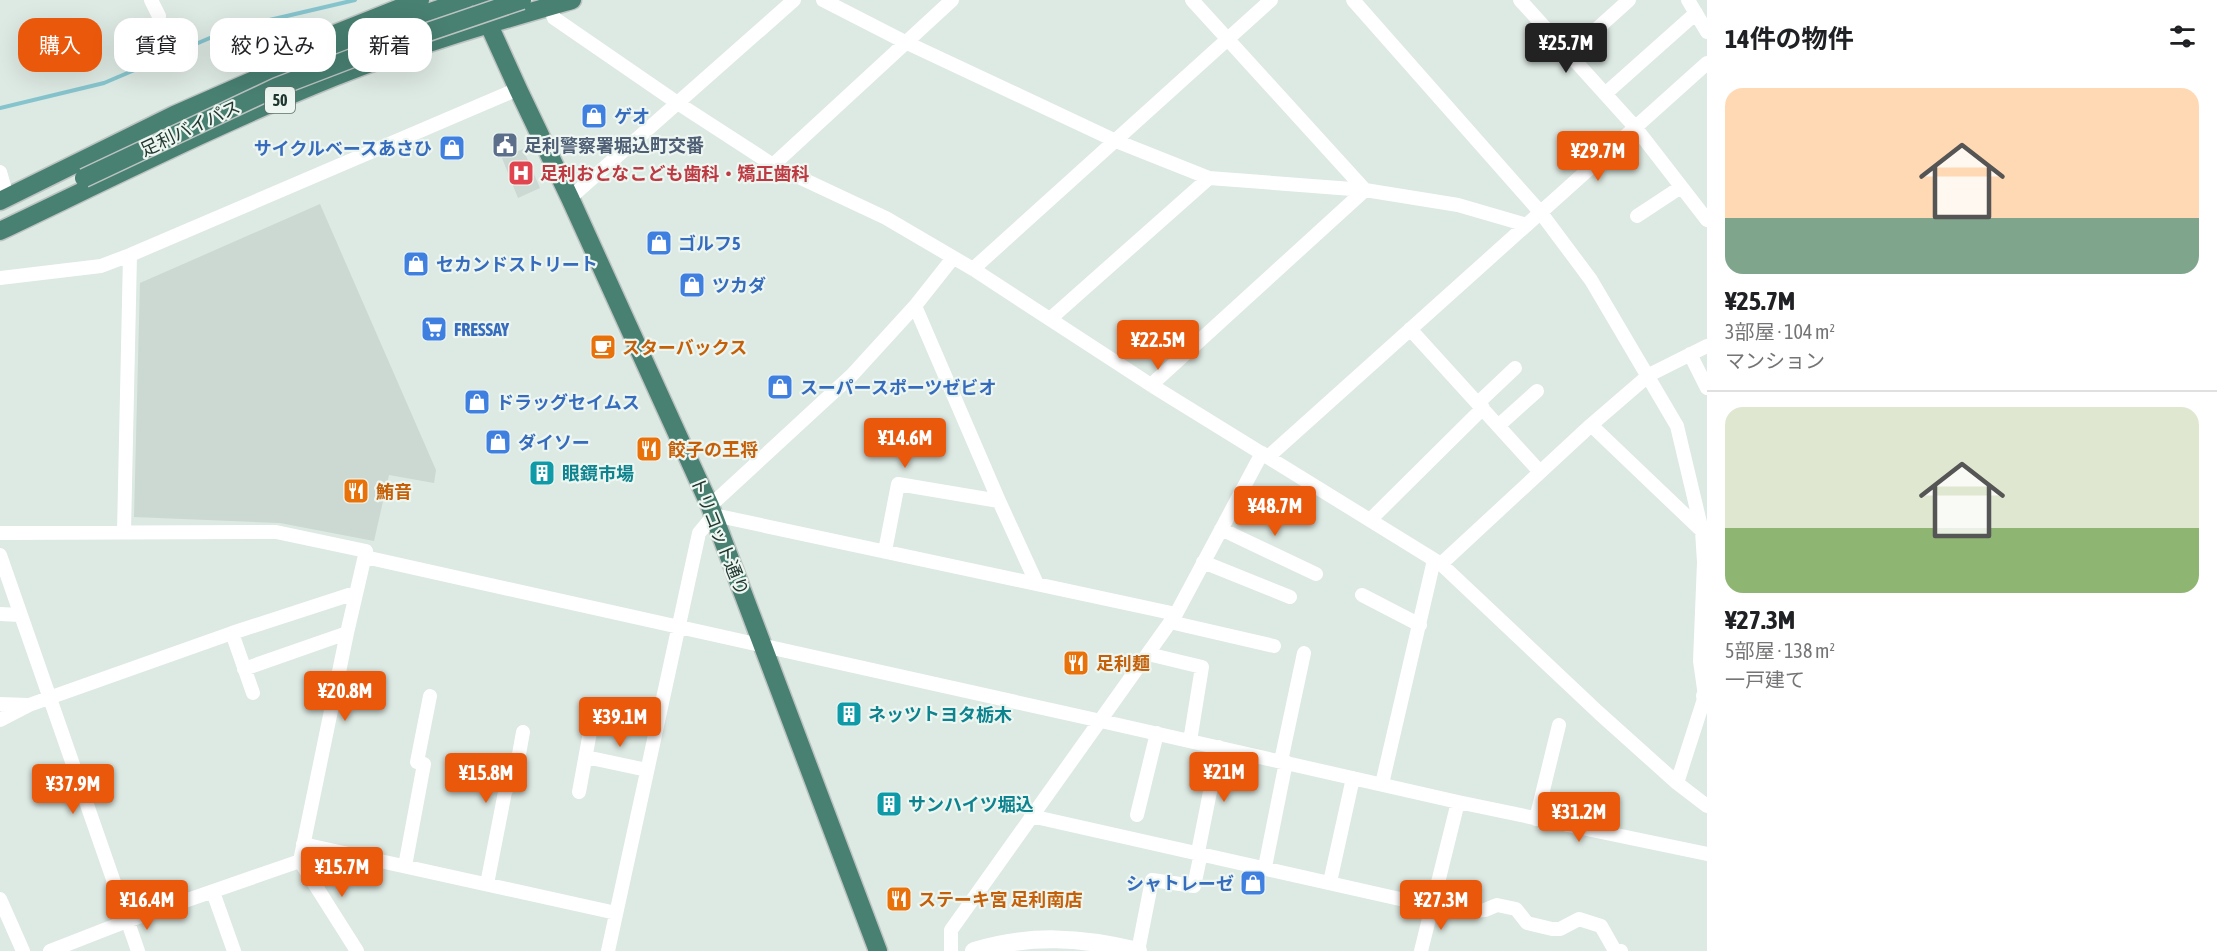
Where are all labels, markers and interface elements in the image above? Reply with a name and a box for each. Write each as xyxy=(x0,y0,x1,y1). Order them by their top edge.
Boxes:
chip: 購入 xyxy=(18,18,102,72)
chip: 賃貸 xyxy=(114,18,198,72)
chip: 絞り込み xyxy=(210,18,336,72)
chip: 新着 xyxy=(348,18,432,72)
icon: filters xyxy=(2166,20,2199,53)
pin: ¥25.7M xyxy=(1517,23,1615,74)
text: 14件の物件 xyxy=(1725,24,1853,54)
text: ¥25.7M xyxy=(1539,31,1593,54)
road number: 50 xyxy=(265,87,295,113)
street label: 足利バイパス xyxy=(137,96,243,160)
shop icon: ゲオ xyxy=(579,101,609,131)
place label: ゲオ xyxy=(614,106,650,127)
icon: home xyxy=(1908,127,2016,235)
public building icon: 足利警察署堀込町交番 xyxy=(490,130,520,160)
pin: ¥29.7M xyxy=(1549,131,1647,182)
shop icon: サイクルベースあさひ xyxy=(437,133,467,163)
place label: 足利警察署堀込町交番 xyxy=(524,135,704,156)
place label: サイクルベースあさひ xyxy=(254,138,432,159)
text: ¥29.7M xyxy=(1571,139,1625,162)
hospital icon: 足利おとなこども歯科・矯正歯科 xyxy=(506,158,536,188)
place label: 足利おとなこども歯科・矯正歯科 xyxy=(540,163,809,184)
shop icon: ゴルフ5 xyxy=(644,228,674,258)
place label: ゴルフ5 xyxy=(678,233,740,254)
shop icon: セカンドストリート xyxy=(401,249,431,279)
place label: セカンドストリート xyxy=(436,254,598,275)
shop icon: ツカダ xyxy=(677,270,707,300)
place label: ツカダ xyxy=(712,275,766,296)
text: ¥25.7M xyxy=(1725,286,1795,316)
supermarket icon: FRESSAY xyxy=(419,314,449,344)
place label: FRESSAY xyxy=(454,319,510,340)
pin: ¥22.5M xyxy=(1109,320,1207,371)
text: 3部屋 · 104 m² xyxy=(1725,320,1835,343)
text: ¥22.5M xyxy=(1131,328,1185,351)
cafe icon: スターバックス xyxy=(588,332,618,362)
place label: スターバックス xyxy=(622,337,747,358)
text: マンション xyxy=(1725,349,1825,372)
shop icon: スーパースポーツゼビオ xyxy=(765,372,795,402)
place label: スーパースポーツゼビオ xyxy=(800,377,997,398)
shop icon: ドラッグセイムス xyxy=(462,387,492,417)
place label: ドラッグセイムス xyxy=(496,392,640,413)
pin: ¥14.6M xyxy=(856,418,954,469)
text: ¥14.6M xyxy=(878,426,932,449)
shop icon: ダイソー xyxy=(483,427,513,457)
place label: ダイソー xyxy=(518,432,590,453)
restaurant icon: 餃子の王将 xyxy=(634,434,664,464)
place label: 餃子の王将 xyxy=(667,439,758,460)
icon: home xyxy=(1908,446,2016,554)
building icon: 眼鏡市場 xyxy=(527,458,557,488)
place label: 眼鏡市場 xyxy=(562,463,634,484)
street label: トリコット通り xyxy=(687,474,753,598)
restaurant icon: 鮪音 xyxy=(341,476,371,506)
place label: 鮪音 xyxy=(376,481,412,502)
pin: ¥48.7M xyxy=(1226,486,1324,537)
text: ¥48.7M xyxy=(1248,494,1302,517)
text: ¥27.3M xyxy=(1725,605,1795,635)
text: 5部屋 · 138 m² xyxy=(1725,639,1835,662)
restaurant icon: 足利麺 xyxy=(1061,648,1091,678)
place label: 足利麺 xyxy=(1096,653,1150,674)
text: 一戸建て xyxy=(1725,668,1805,691)
pin: ¥20.8M xyxy=(296,671,394,722)
text: ¥20.8M xyxy=(318,679,372,702)
pin: ¥39.1M xyxy=(571,697,669,748)
building icon: ネッツトヨタ栃木 xyxy=(834,699,864,729)
place label: ネッツトヨタ栃木 xyxy=(868,704,1012,725)
text: ¥39.1M xyxy=(593,705,647,728)
pin: ¥21M xyxy=(1188,752,1260,803)
pin: ¥15.8M xyxy=(437,753,535,804)
text: ¥21M xyxy=(1203,760,1245,783)
text: ¥15.8M xyxy=(459,761,513,784)
pin: ¥37.9M xyxy=(24,764,122,815)
text: ¥37.9M xyxy=(46,772,100,795)
building icon: サンハイツ堀込 xyxy=(874,789,904,819)
pin: ¥31.2M xyxy=(1530,792,1628,843)
place label: サンハイツ堀込 xyxy=(908,794,1034,815)
text: ¥31.2M xyxy=(1552,800,1606,823)
pin: ¥15.7M xyxy=(293,847,391,898)
text: ¥15.7M xyxy=(315,855,369,878)
shop icon: シャトレーゼ xyxy=(1238,868,1268,898)
place label: シャトレーゼ xyxy=(1126,873,1234,894)
pin: ¥16.4M xyxy=(98,880,196,931)
pin: ¥27.3M xyxy=(1392,880,1490,931)
restaurant icon: ステーキ宮 足利南店 xyxy=(884,884,914,914)
text: ¥16.4M xyxy=(120,888,174,911)
text: ¥27.3M xyxy=(1414,888,1468,911)
place label: ステーキ宮 足利南店 xyxy=(918,889,1082,910)

